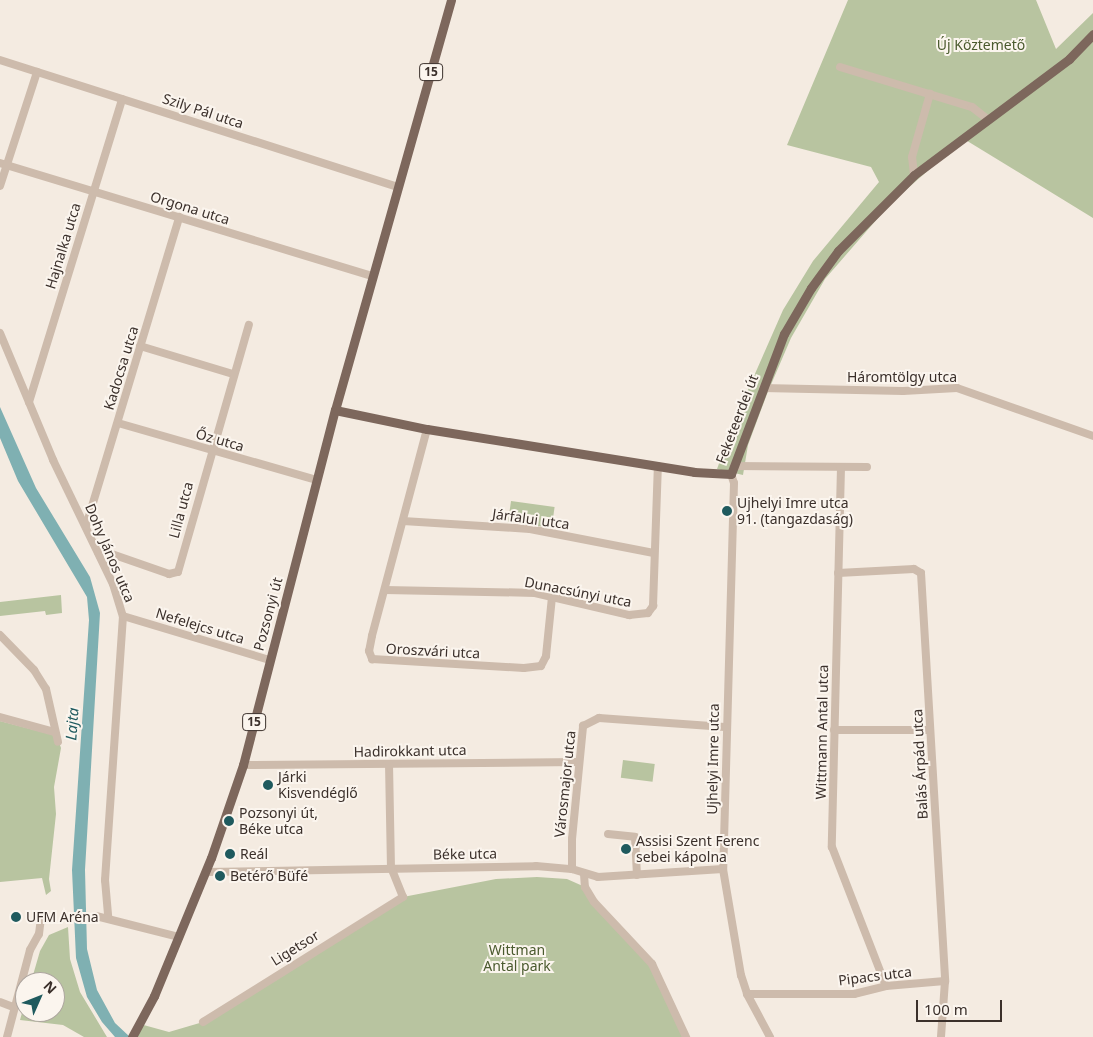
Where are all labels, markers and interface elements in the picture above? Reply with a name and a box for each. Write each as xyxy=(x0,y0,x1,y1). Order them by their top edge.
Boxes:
park label: Új Köztemető xyxy=(937,37,1025,53)
road number: 15 xyxy=(418,62,444,82)
street label: Szily Pál utca xyxy=(160,90,246,132)
street label: Orgona utca xyxy=(148,188,232,228)
street label: Hajnalka utca xyxy=(42,201,84,291)
street label: Kadocsa utca xyxy=(100,324,142,412)
street label: Háromtölgy utca xyxy=(847,369,957,385)
street label: Feketeerdei út xyxy=(712,372,762,466)
street label: Őz utca xyxy=(194,425,246,455)
street label: Lilla utca xyxy=(165,480,197,540)
place label: Ujhelyi Imre utca 91. (tangazdaság) xyxy=(737,495,853,528)
street label: Dohy János utca xyxy=(82,501,138,605)
street label: Járfalui utca xyxy=(491,505,571,533)
marker: Ujhelyi Imre utca 91. (tangazdaság) xyxy=(721,505,733,517)
street label: Dunacsúnyi utca xyxy=(523,573,633,611)
street label: Pozsonyi út xyxy=(250,575,286,653)
street label: Nefelejcs utca xyxy=(154,605,246,647)
street label: Oroszvári utca xyxy=(385,640,481,662)
street label: Wittmann Antal utca xyxy=(812,665,832,799)
street label: Ujhelyi Imre utca xyxy=(704,703,722,815)
water label: Lajta xyxy=(62,707,82,741)
street label: Balás Árpád utca xyxy=(909,708,931,820)
road number: 15 xyxy=(242,712,266,732)
street label: Városmajor utca xyxy=(551,730,579,838)
street label: Hadirokkant utca xyxy=(353,742,467,760)
place label: Járki Kisvendéglő xyxy=(278,769,358,802)
marker: Járki Kisvendéglő xyxy=(262,779,274,791)
place label: Pozsonyi út, Béke utca xyxy=(239,805,318,838)
marker: Pozsonyi út, Béke utca xyxy=(223,815,235,827)
place label: Assisi Szent Ferenc sebei kápolna xyxy=(636,833,759,866)
marker: Assisi Szent Ferenc sebei kápolna xyxy=(620,843,632,855)
street label: Béke utca xyxy=(433,845,497,863)
place label: Reál xyxy=(240,846,268,862)
marker: Reál xyxy=(224,848,236,860)
place label: Betérő Büfé xyxy=(230,868,308,884)
marker: Betérő Büfé xyxy=(214,870,226,882)
place label: UFM Aréna xyxy=(26,909,99,925)
marker: UFM Aréna xyxy=(10,911,22,923)
street label: Ligetsor xyxy=(268,927,322,969)
park label: Wittman Antal park xyxy=(483,942,551,974)
street label: Pipacs utca xyxy=(837,963,913,989)
north arrow xyxy=(15,972,65,1022)
text: N xyxy=(40,976,61,998)
scale bar xyxy=(918,990,1004,1022)
text: 100 m xyxy=(924,999,968,1019)

